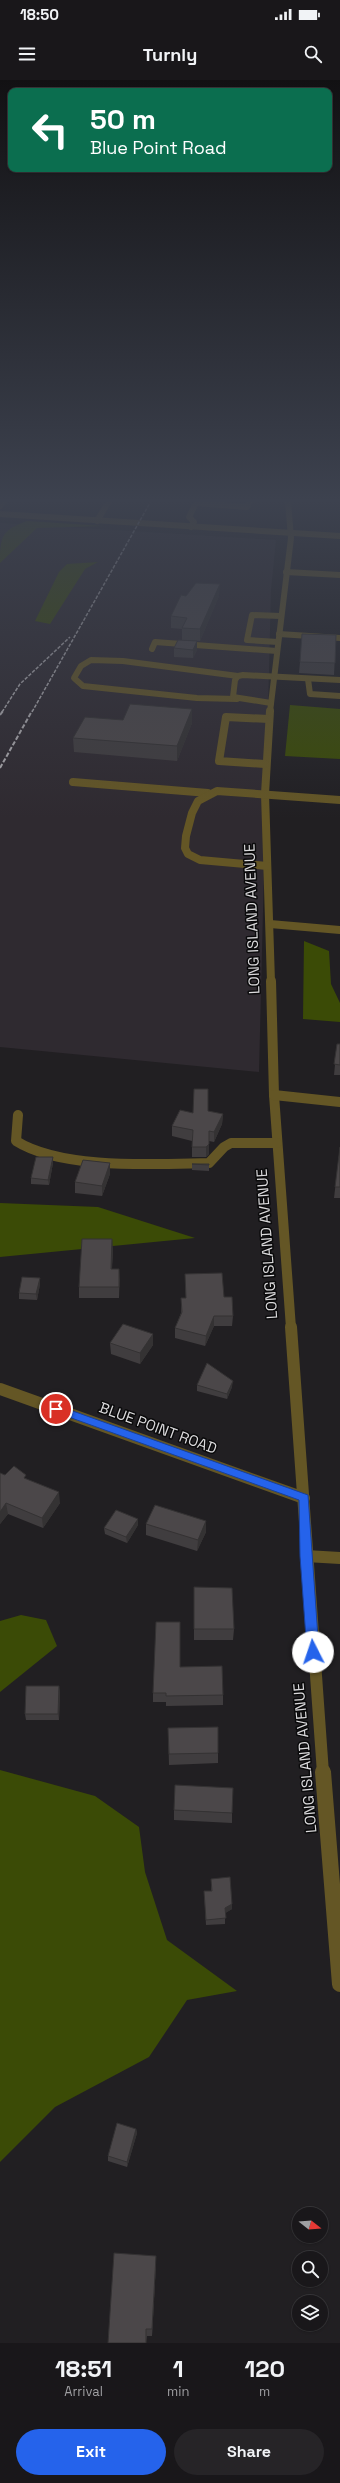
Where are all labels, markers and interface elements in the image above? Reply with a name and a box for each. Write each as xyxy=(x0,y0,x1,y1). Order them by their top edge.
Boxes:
text: 18:50 xyxy=(20,5,59,24)
icon: menu xyxy=(16,43,38,65)
text: Turnly xyxy=(143,43,197,66)
icon: search xyxy=(302,43,324,65)
text: 50 m xyxy=(90,101,156,137)
icon: left xyxy=(24,104,76,156)
text: Blue Point Road xyxy=(90,136,227,159)
street label: LONG ISLAND AVENUE xyxy=(239,843,264,995)
street label: LONG ISLAND AVENUE xyxy=(252,1168,281,1320)
pin xyxy=(39,1392,73,1426)
street label: BLUE POINT ROAD xyxy=(97,1397,220,1458)
icon: arrive xyxy=(45,1398,67,1420)
position arrow xyxy=(292,1631,334,1673)
street label: LONG ISLAND AVENUE xyxy=(288,1682,321,1834)
north arrow xyxy=(292,2207,328,2243)
map controls xyxy=(292,2207,328,2331)
button: search xyxy=(292,2251,328,2287)
button: layers xyxy=(292,2295,328,2331)
text: 18:51 xyxy=(55,2353,112,2384)
text: 1 xyxy=(173,2353,184,2384)
text: 120 xyxy=(244,2353,285,2384)
text: Arrival xyxy=(64,2383,103,2400)
text: min xyxy=(167,2383,189,2400)
text: m xyxy=(259,2383,270,2400)
button: Exit xyxy=(16,2429,166,2475)
button: Share xyxy=(174,2429,324,2475)

